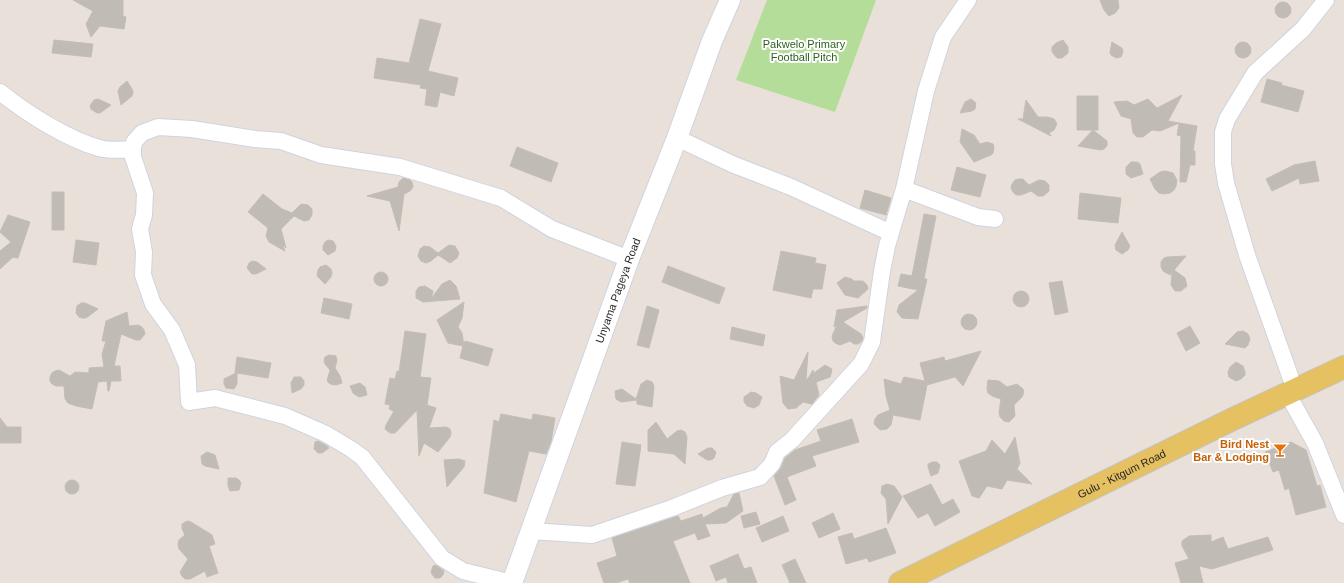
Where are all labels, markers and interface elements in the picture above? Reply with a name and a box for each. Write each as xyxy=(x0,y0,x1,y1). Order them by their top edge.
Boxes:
park label: Pakwelo Primary Football Pitch xyxy=(763,38,846,63)
street label: Unyama Pageya Road xyxy=(593,236,643,345)
place label: Bird Nest Bar & Lodging xyxy=(1193,438,1269,463)
bar icon: Bird Nest Bar & Lodging xyxy=(1272,442,1288,458)
street label: Gulu - Kitgum Road xyxy=(1076,447,1168,501)

